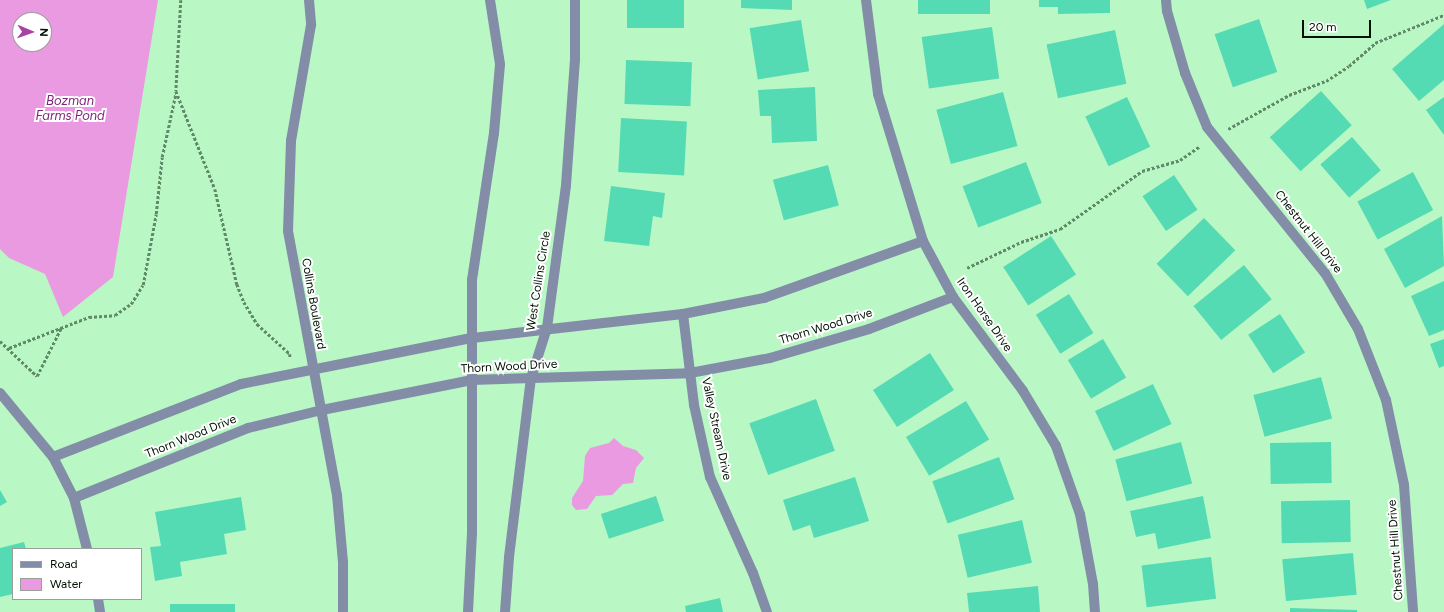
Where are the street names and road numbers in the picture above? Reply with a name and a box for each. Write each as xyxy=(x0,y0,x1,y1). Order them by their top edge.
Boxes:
street label: Chestnut Hill Drive xyxy=(1271,188,1345,276)
street label: West Collins Circle xyxy=(524,230,554,332)
street label: Collins Boulevard xyxy=(298,257,328,351)
street label: Iron Horse Drive xyxy=(953,275,1015,355)
street label: Thorn Wood Drive xyxy=(778,306,874,348)
street label: Thorn Wood Drive xyxy=(460,357,558,377)
street label: Valley Stream Drive xyxy=(698,376,734,482)
street label: Thorn Wood Drive xyxy=(143,412,239,462)
street label: Chestnut Hill Drive xyxy=(1385,499,1407,601)

